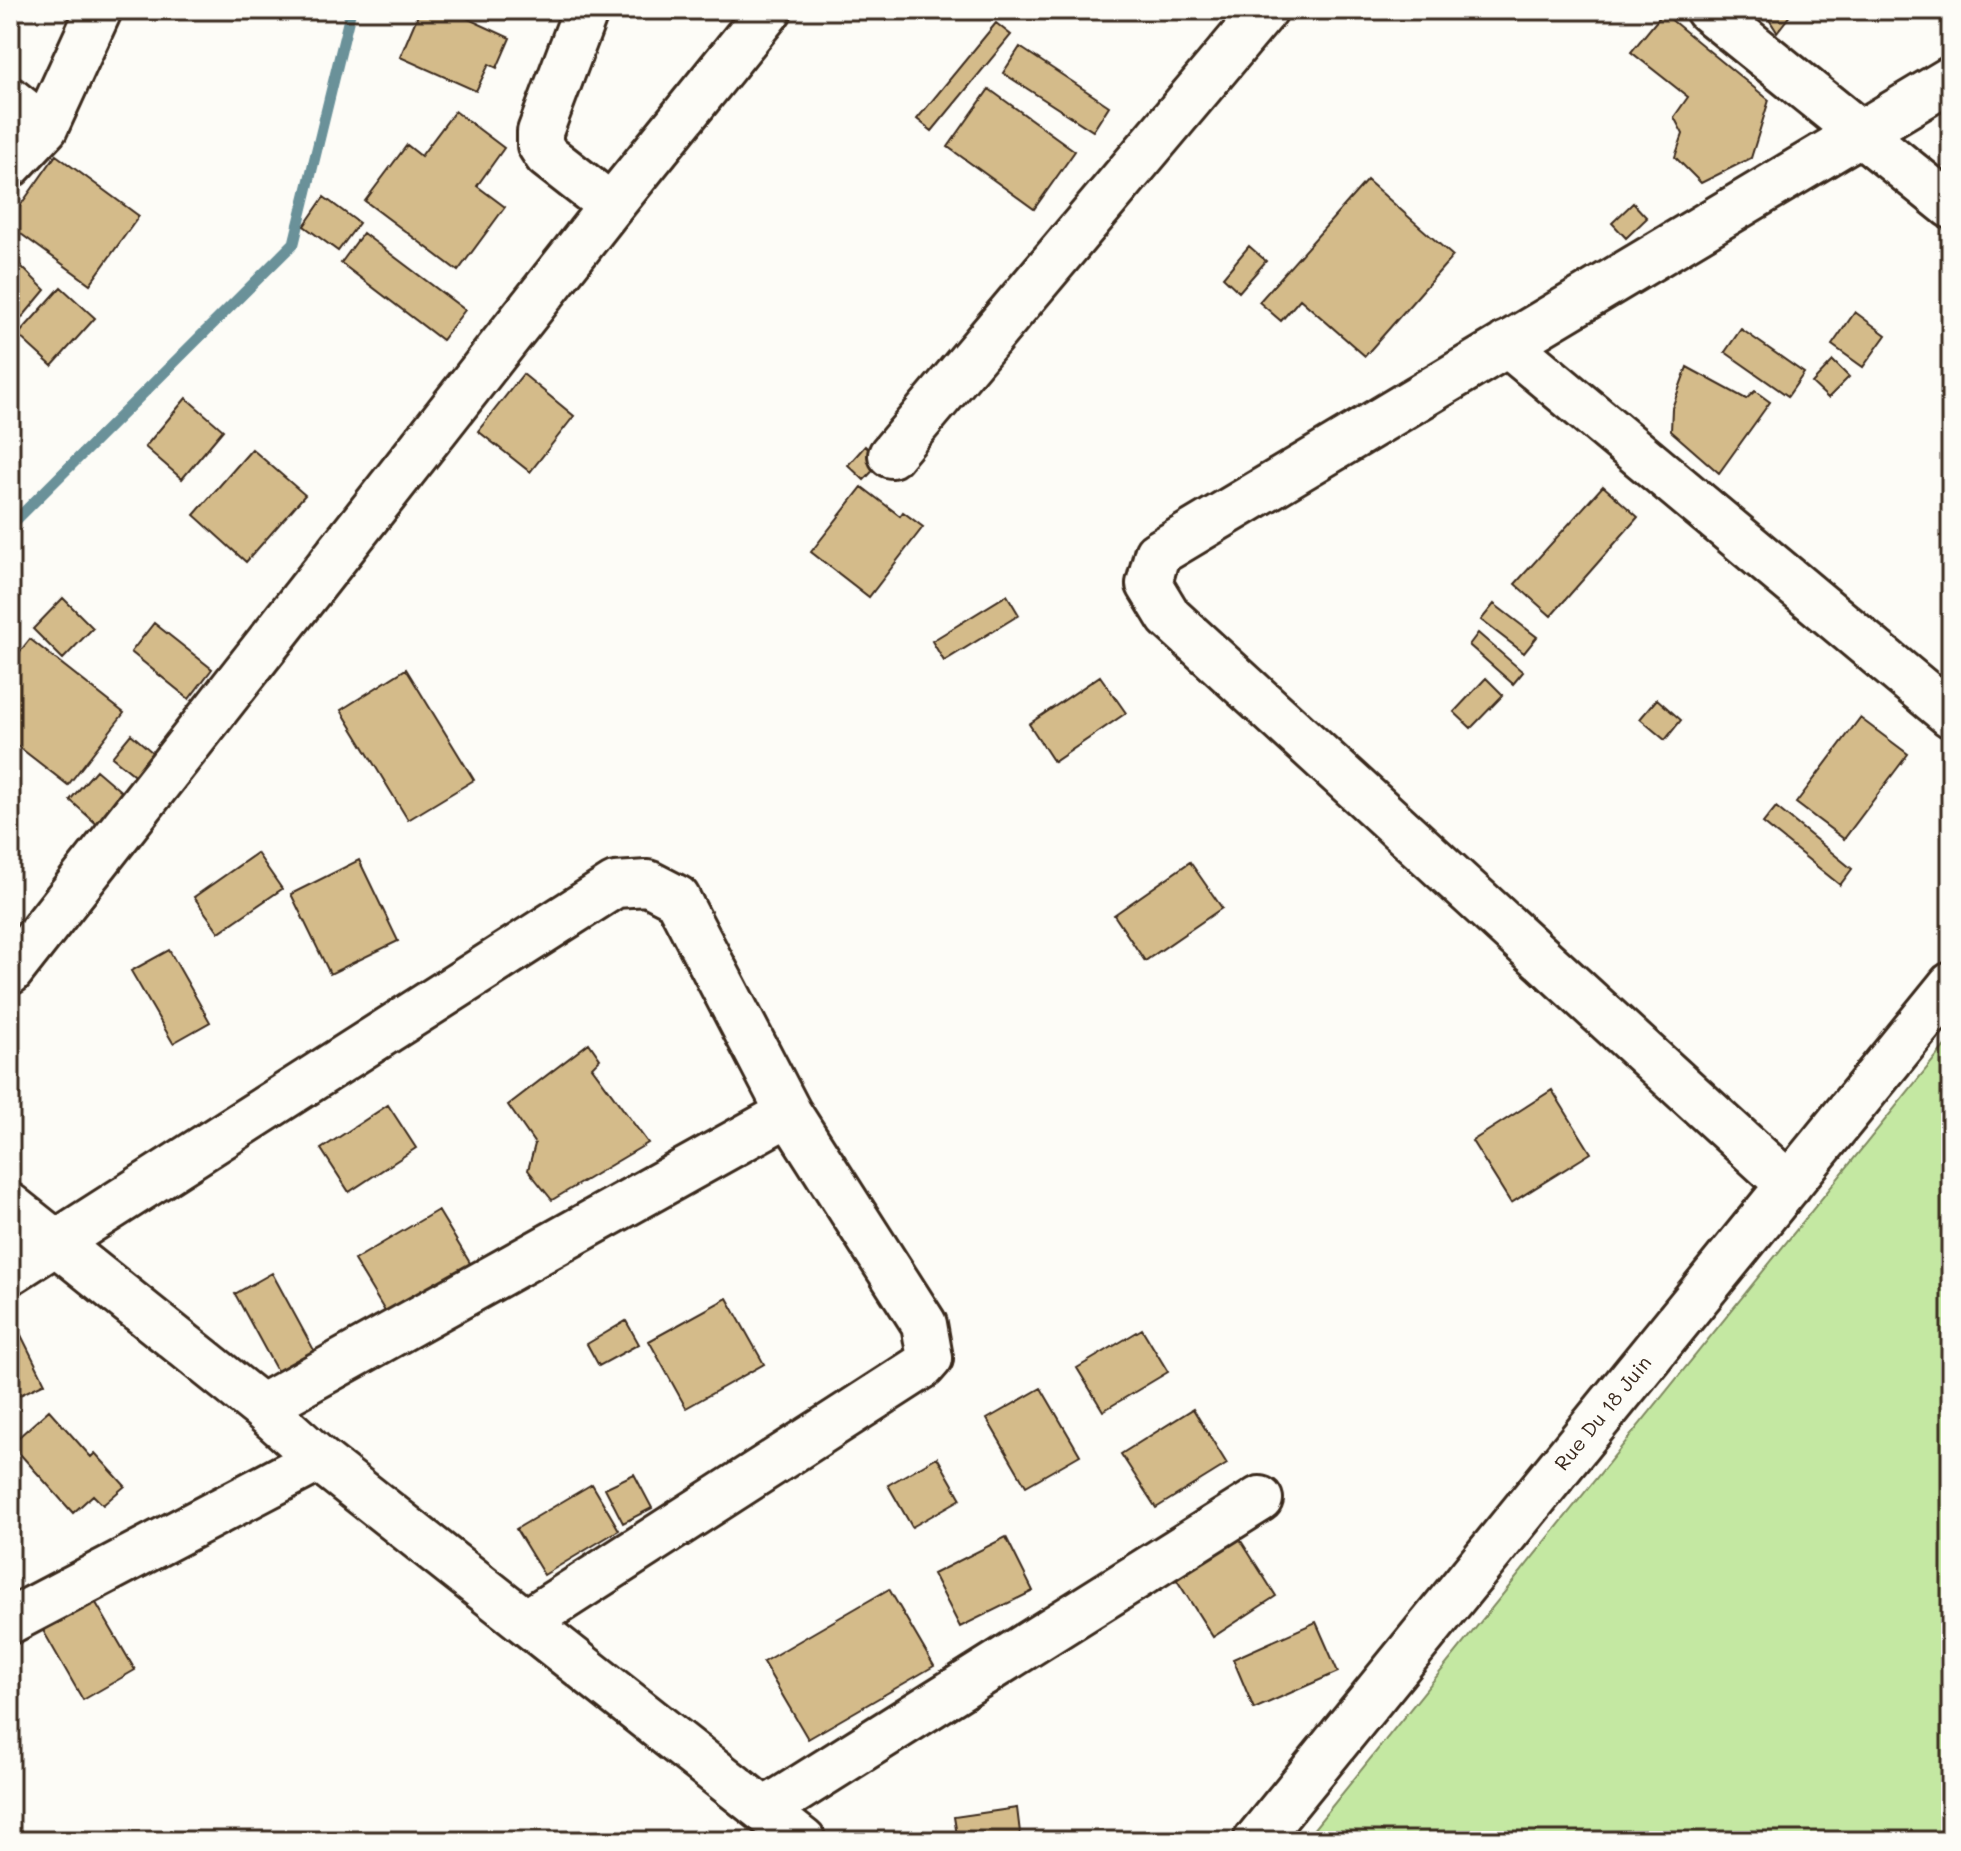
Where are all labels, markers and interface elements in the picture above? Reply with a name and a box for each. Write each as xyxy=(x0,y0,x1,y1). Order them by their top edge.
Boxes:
street label: Rue Du 18 Juin xyxy=(1548,1350,1656,1475)

